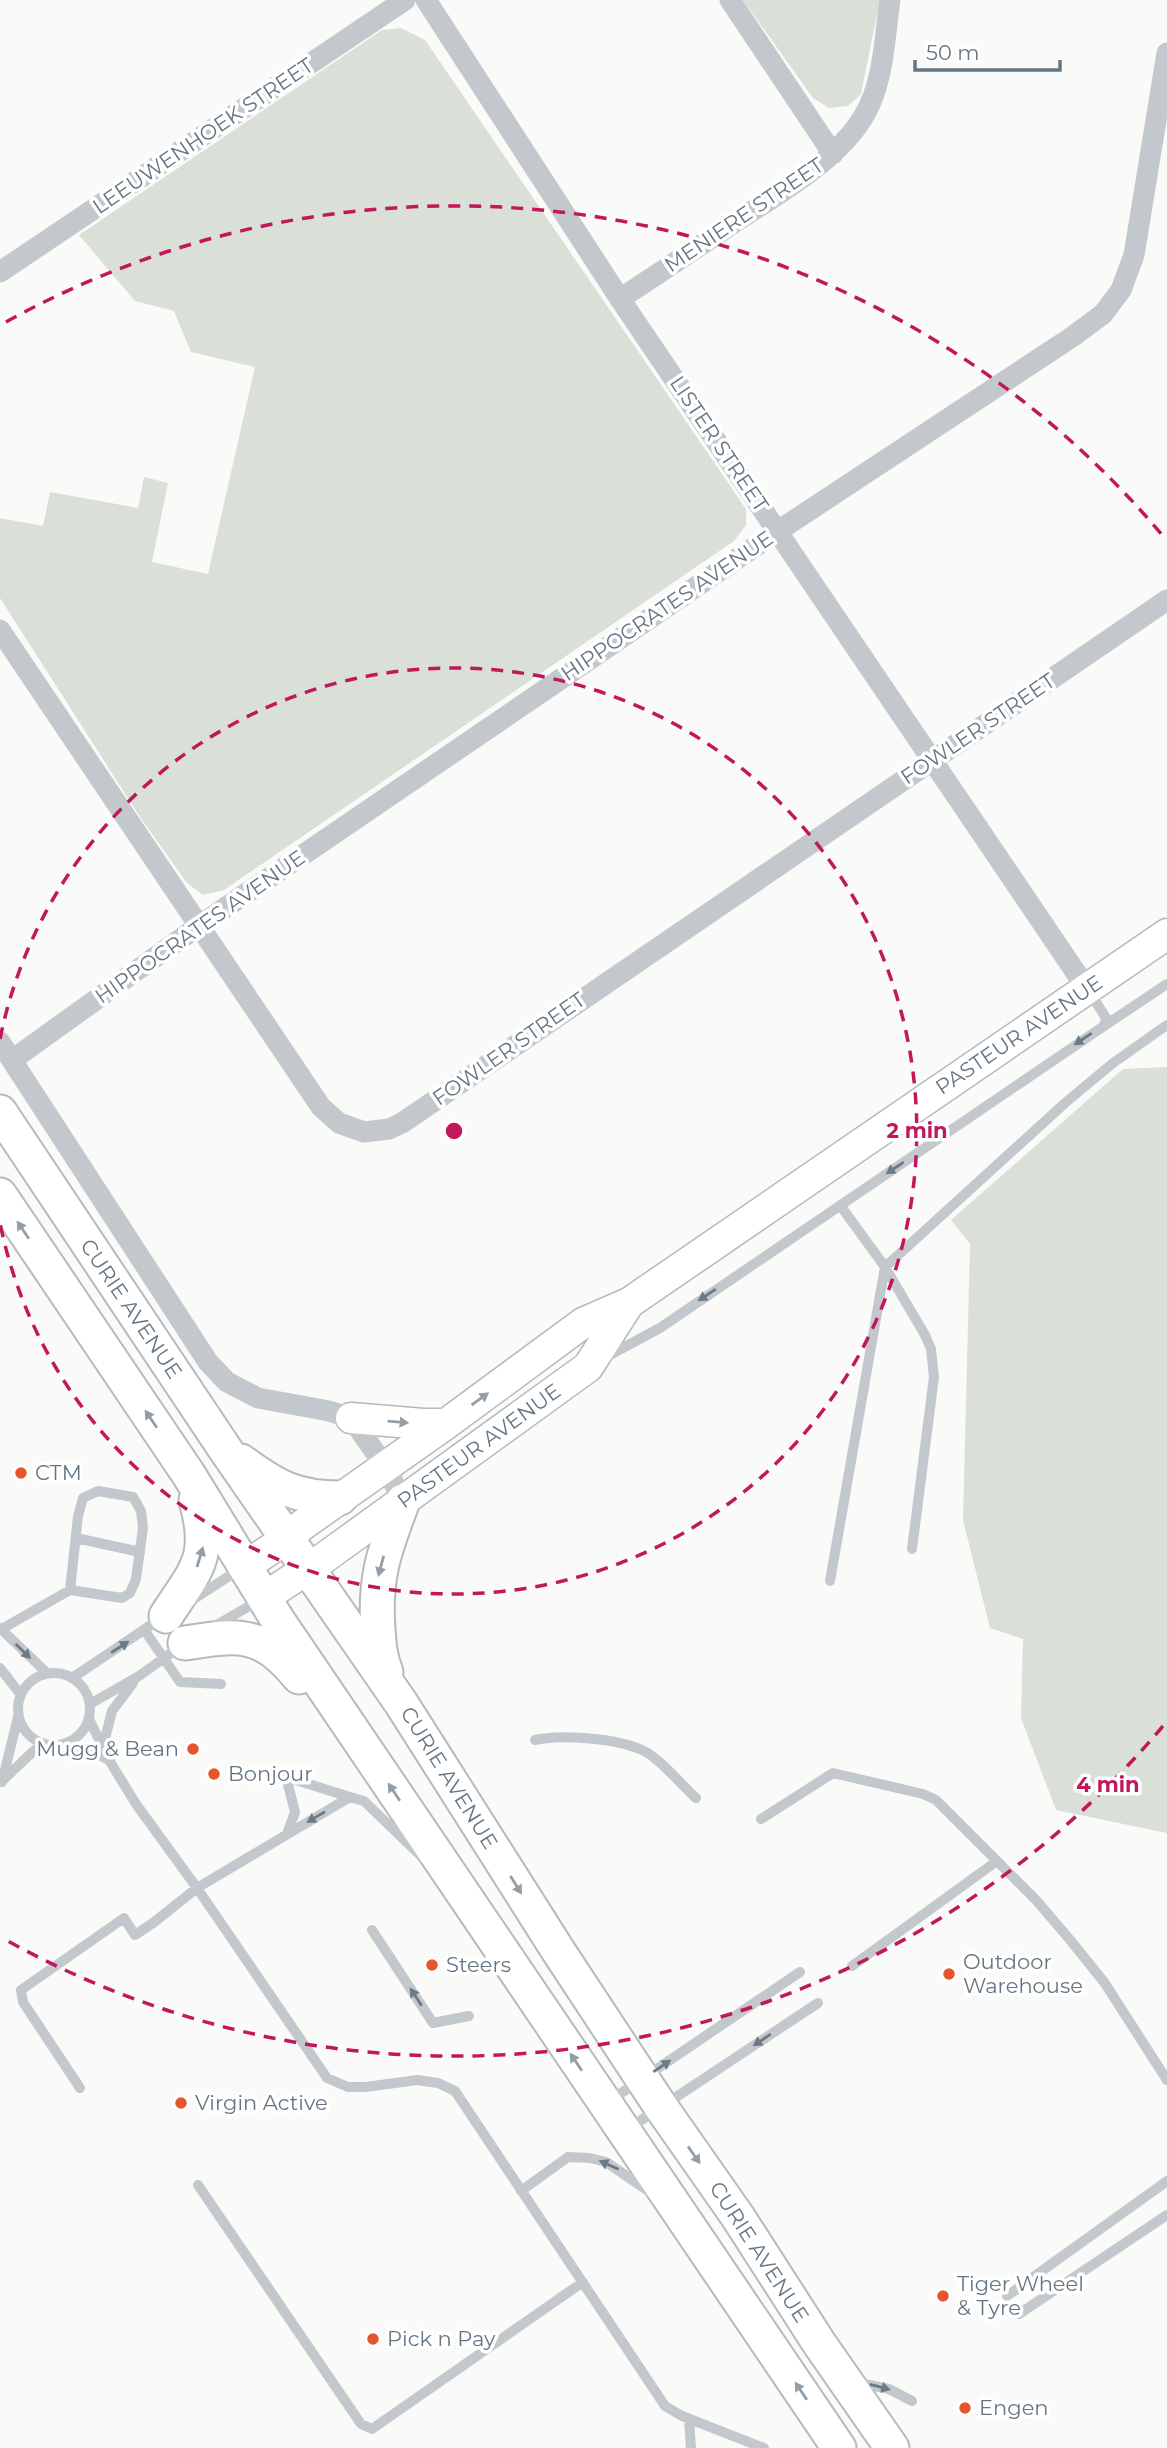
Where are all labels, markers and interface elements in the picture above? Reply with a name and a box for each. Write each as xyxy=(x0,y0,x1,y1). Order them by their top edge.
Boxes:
scale bar xyxy=(915,28,1060,72)
text: 50 m xyxy=(926,40,980,65)
street label: LEEUWENHOEK STREET xyxy=(88,52,318,219)
street label: MENIERE STREET xyxy=(659,152,828,277)
street label: LISTER STREET xyxy=(665,371,774,516)
street label: HIPPOCRATES AVENUE xyxy=(556,525,777,686)
street label: FOWLER STREET xyxy=(896,668,1060,789)
street label: HIPPOCRATES AVENUE xyxy=(90,845,309,1009)
street label: PASTEUR AVENUE xyxy=(931,969,1107,1100)
street label: FOWLER STREET xyxy=(428,987,590,1111)
one-way arrow xyxy=(1074,1033,1093,1046)
text: 2 min xyxy=(886,1118,948,1143)
centre of rings xyxy=(442,1119,466,1143)
one-way arrow xyxy=(886,1161,905,1174)
one-way arrow xyxy=(17,1220,30,1240)
street label: CURIE AVENUE xyxy=(75,1234,187,1383)
one-way arrow xyxy=(697,1289,717,1302)
street label: PASTEUR AVENUE xyxy=(392,1378,565,1513)
one-way arrow xyxy=(471,1391,489,1406)
one-way arrow xyxy=(144,1410,158,1428)
one-way arrow xyxy=(387,1417,409,1428)
place label: CTM xyxy=(35,1460,82,1485)
marker: CTM xyxy=(13,1465,29,1481)
one-way arrow xyxy=(195,1546,205,1567)
one-way arrow xyxy=(375,1555,386,1577)
one-way arrow xyxy=(110,1641,129,1654)
one-way arrow xyxy=(15,1642,32,1659)
street label: CURIE AVENUE xyxy=(396,1702,503,1853)
place label: Mugg & Bean xyxy=(36,1736,179,1761)
marker: Mugg & Bean xyxy=(185,1741,201,1757)
place label: Bonjour xyxy=(228,1761,313,1786)
marker: Bonjour xyxy=(206,1766,222,1782)
text: 4 min xyxy=(1076,1772,1140,1797)
one-way arrow xyxy=(387,1783,401,1801)
one-way arrow xyxy=(307,1811,326,1823)
one-way arrow xyxy=(510,1875,523,1894)
place label: Outdoor Warehouse xyxy=(963,1949,1083,1998)
place label: Steers xyxy=(446,1952,511,1977)
marker: Steers xyxy=(424,1957,440,1973)
marker: Outdoor Warehouse xyxy=(941,1966,957,1982)
one-way arrow xyxy=(409,1987,422,2006)
one-way arrow xyxy=(752,2034,771,2047)
one-way arrow xyxy=(570,2052,583,2072)
one-way arrow xyxy=(652,2059,671,2072)
place label: Virgin Active xyxy=(195,2090,328,2115)
marker: Virgin Active xyxy=(173,2095,189,2111)
one-way arrow xyxy=(687,2146,701,2164)
one-way arrow xyxy=(599,2159,619,2171)
street label: CURIE AVENUE xyxy=(705,2177,814,2327)
place label: Tiger Wheel & Tyre xyxy=(957,2271,1084,2320)
marker: Tiger Wheel & Tyre xyxy=(935,2288,951,2304)
place label: Pick n Pay xyxy=(387,2326,496,2351)
marker: Pick n Pay xyxy=(365,2331,381,2347)
one-way arrow xyxy=(794,2382,808,2400)
one-way arrow xyxy=(869,2382,891,2393)
place label: Engen xyxy=(979,2395,1049,2420)
marker: Engen xyxy=(957,2400,973,2416)

